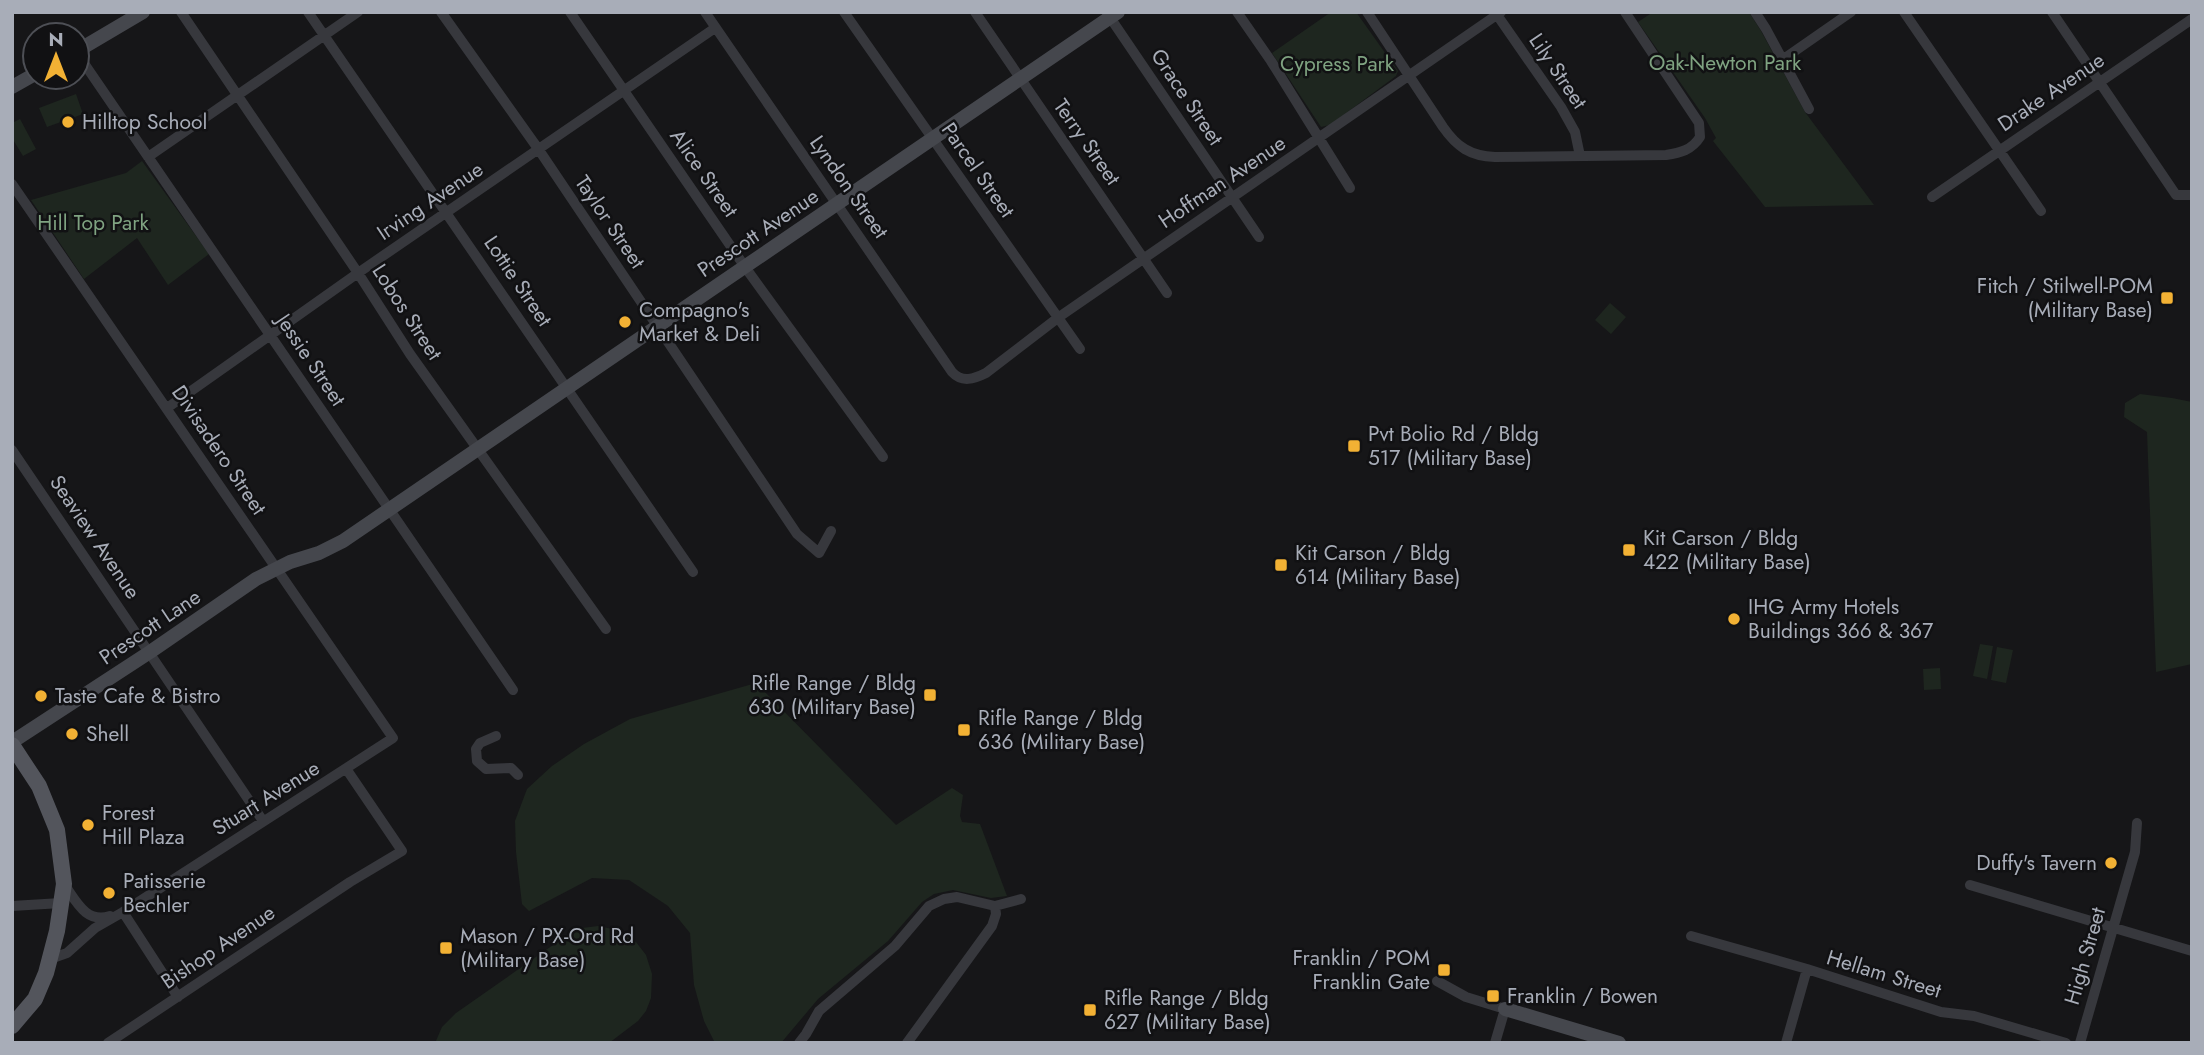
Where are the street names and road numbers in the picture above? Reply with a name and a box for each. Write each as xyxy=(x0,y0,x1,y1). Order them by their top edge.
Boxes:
street label: Lily Street xyxy=(1522,27,1594,115)
street label: Grace Street xyxy=(1144,43,1230,151)
street label: Drake Avenue xyxy=(1992,45,2111,139)
street label: Terry Street xyxy=(1046,93,1128,191)
street label: Parcel Street xyxy=(934,116,1022,224)
street label: Alice Street xyxy=(663,123,745,223)
street label: Hoffman Avenue xyxy=(1152,128,1292,236)
street label: Lyndon Street xyxy=(802,129,896,245)
street label: Irving Avenue xyxy=(371,154,489,248)
street label: Taylor Street xyxy=(568,169,652,275)
street label: Prescott Avenue xyxy=(691,181,825,285)
street label: Lottie Street xyxy=(477,230,559,332)
street label: Lobos Street xyxy=(365,258,449,366)
street label: Jessie Street xyxy=(267,305,353,412)
street label: Divisadero Street xyxy=(164,379,274,521)
street label: Seaview Avenue xyxy=(42,469,148,605)
street label: Prescott Lane xyxy=(93,582,207,672)
street label: Stuart Avenue xyxy=(206,753,326,843)
street label: Bishop Avenue xyxy=(155,898,281,996)
street label: High Street xyxy=(2057,904,2113,1008)
street label: Hellam Street xyxy=(1823,942,1945,1006)

